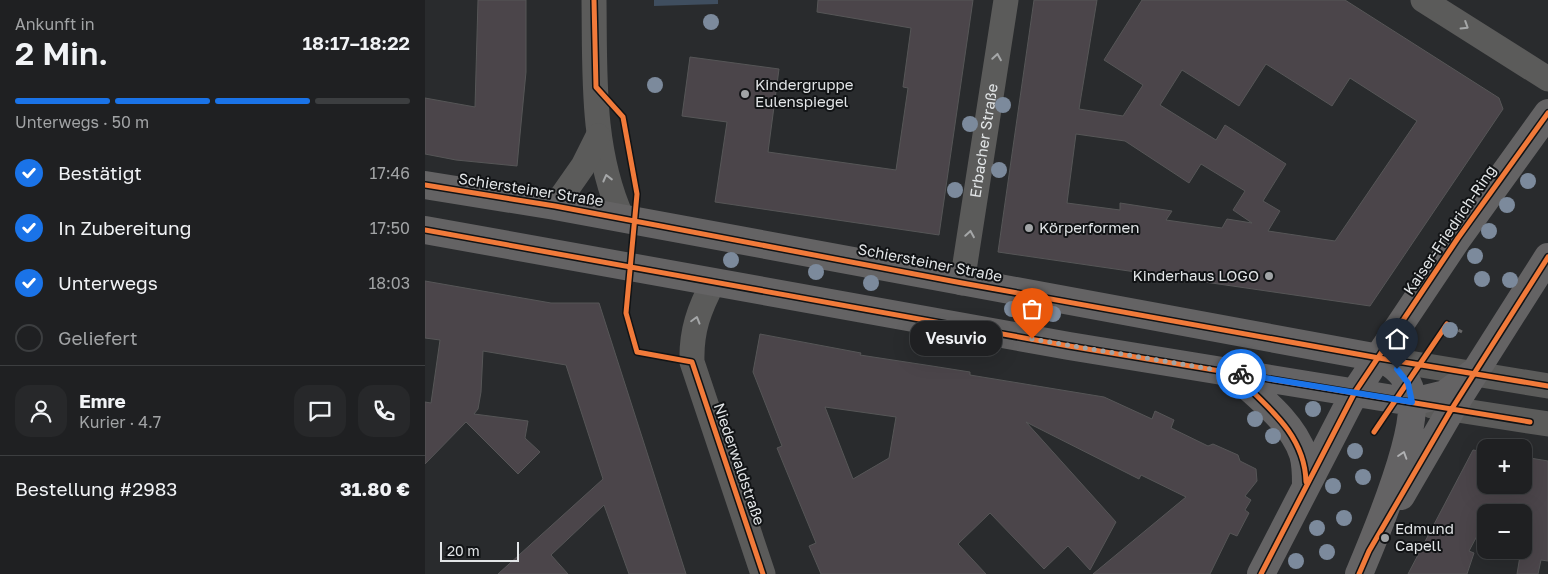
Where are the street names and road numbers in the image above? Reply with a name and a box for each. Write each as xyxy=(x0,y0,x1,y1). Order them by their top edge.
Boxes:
street label: Erbacher Straße xyxy=(965,82,1001,199)
street label: Kaiser-Friedrich-Ring xyxy=(1399,161,1499,298)
street label: Schiersteiner Straße xyxy=(457,169,605,209)
street label: Schiersteiner Straße xyxy=(856,239,1004,285)
street label: Niederwaldstraße xyxy=(711,400,769,527)

